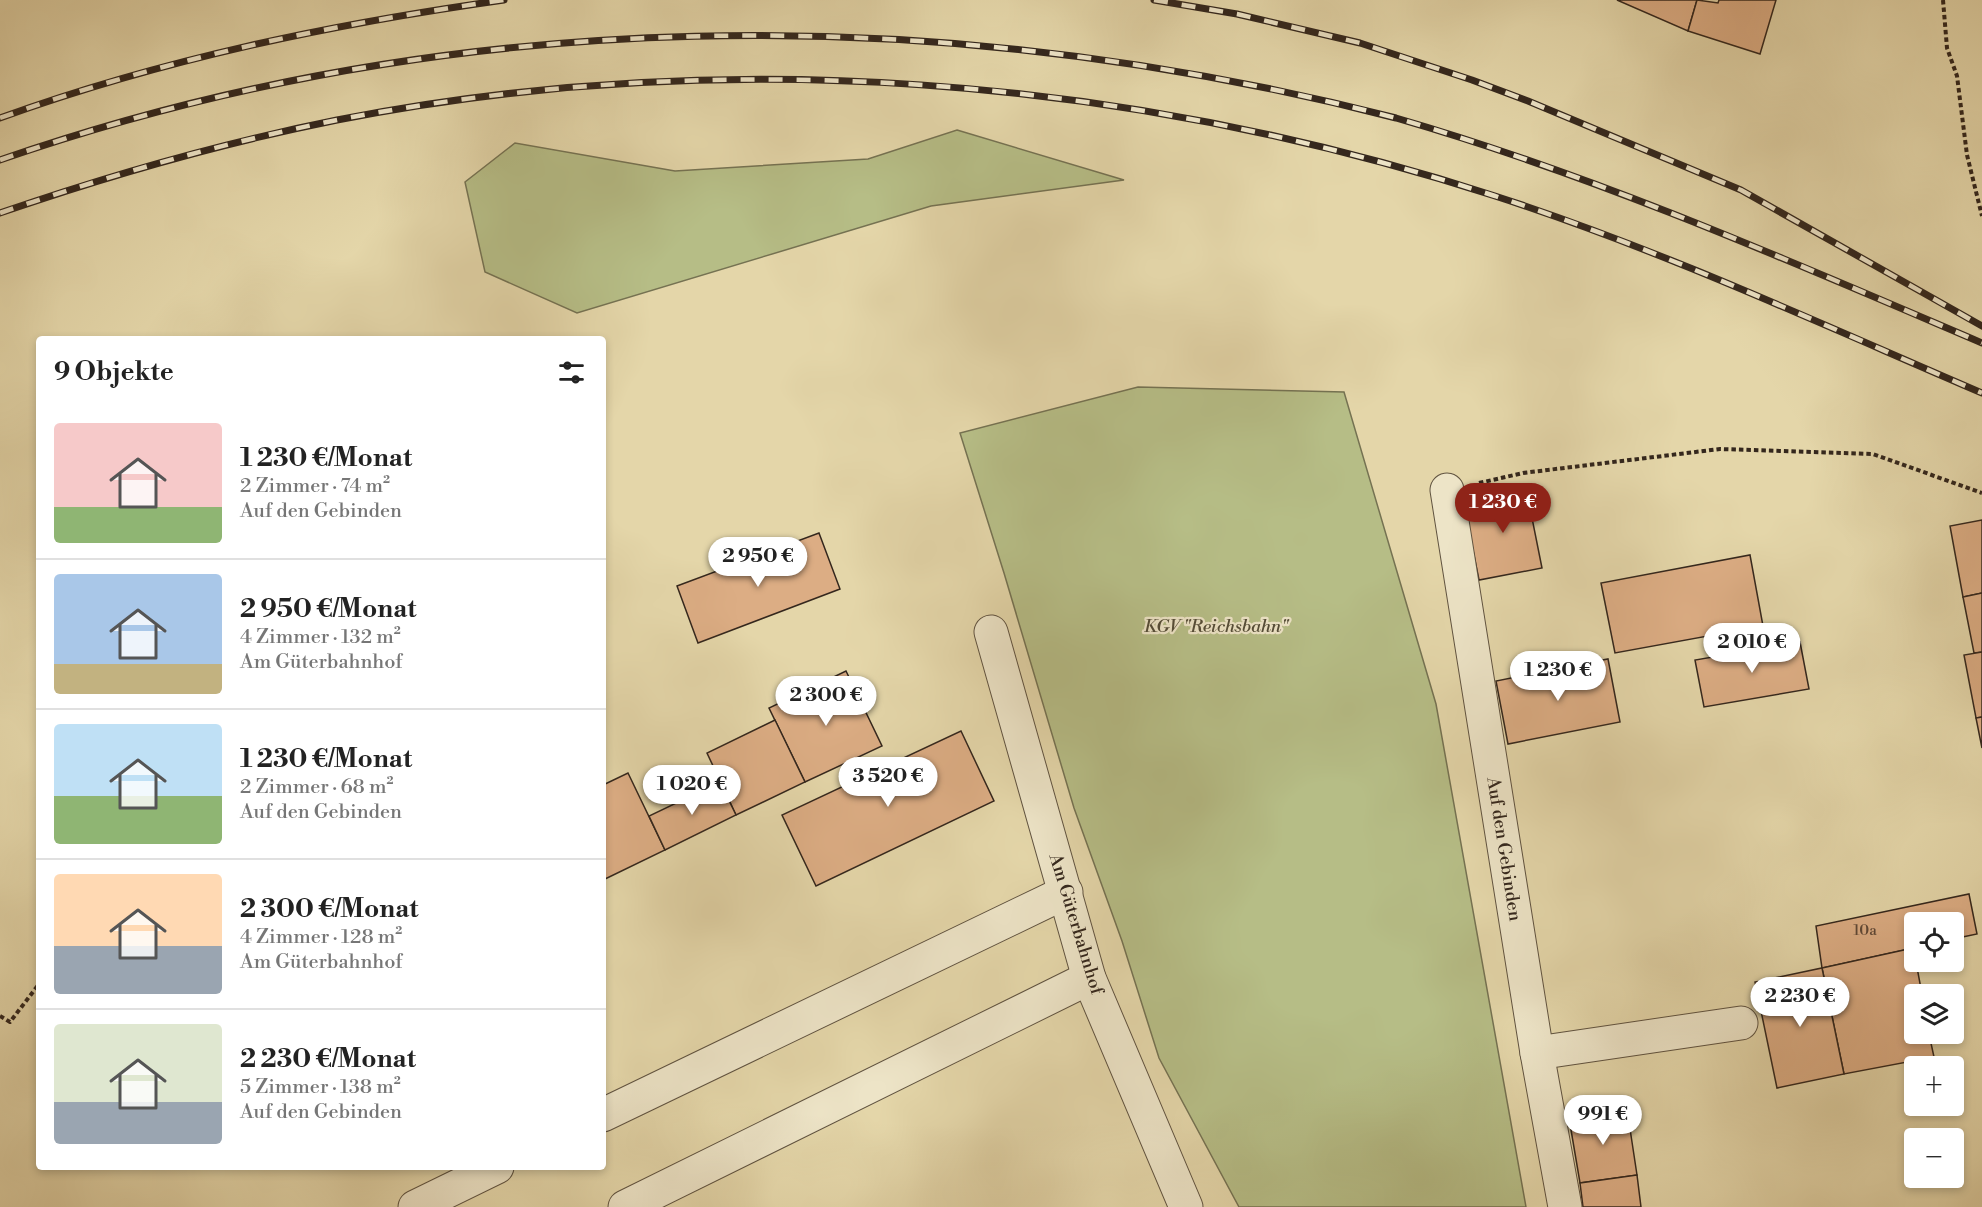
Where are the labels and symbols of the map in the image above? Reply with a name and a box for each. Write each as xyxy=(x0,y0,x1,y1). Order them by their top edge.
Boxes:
pin: 1 230 € xyxy=(1448,483,1558,534)
pin: 2 950 € xyxy=(703,537,813,588)
park label: KGV "Reichsbahn" xyxy=(1144,615,1290,638)
pin: 2 010 € xyxy=(1697,623,1807,674)
pin: 1 230 € xyxy=(1503,651,1613,702)
pin: 2 300 € xyxy=(771,676,881,727)
pin: 3 520 € xyxy=(833,757,943,808)
pin: 1 020 € xyxy=(637,765,747,816)
street label: Auf den Gebinden xyxy=(1481,774,1527,923)
street label: Am Güterbahnhof xyxy=(1043,850,1109,999)
house number: 10a xyxy=(1853,921,1877,940)
pin: 2 230 € xyxy=(1745,977,1855,1028)
pin: 991 € xyxy=(1561,1095,1645,1146)

